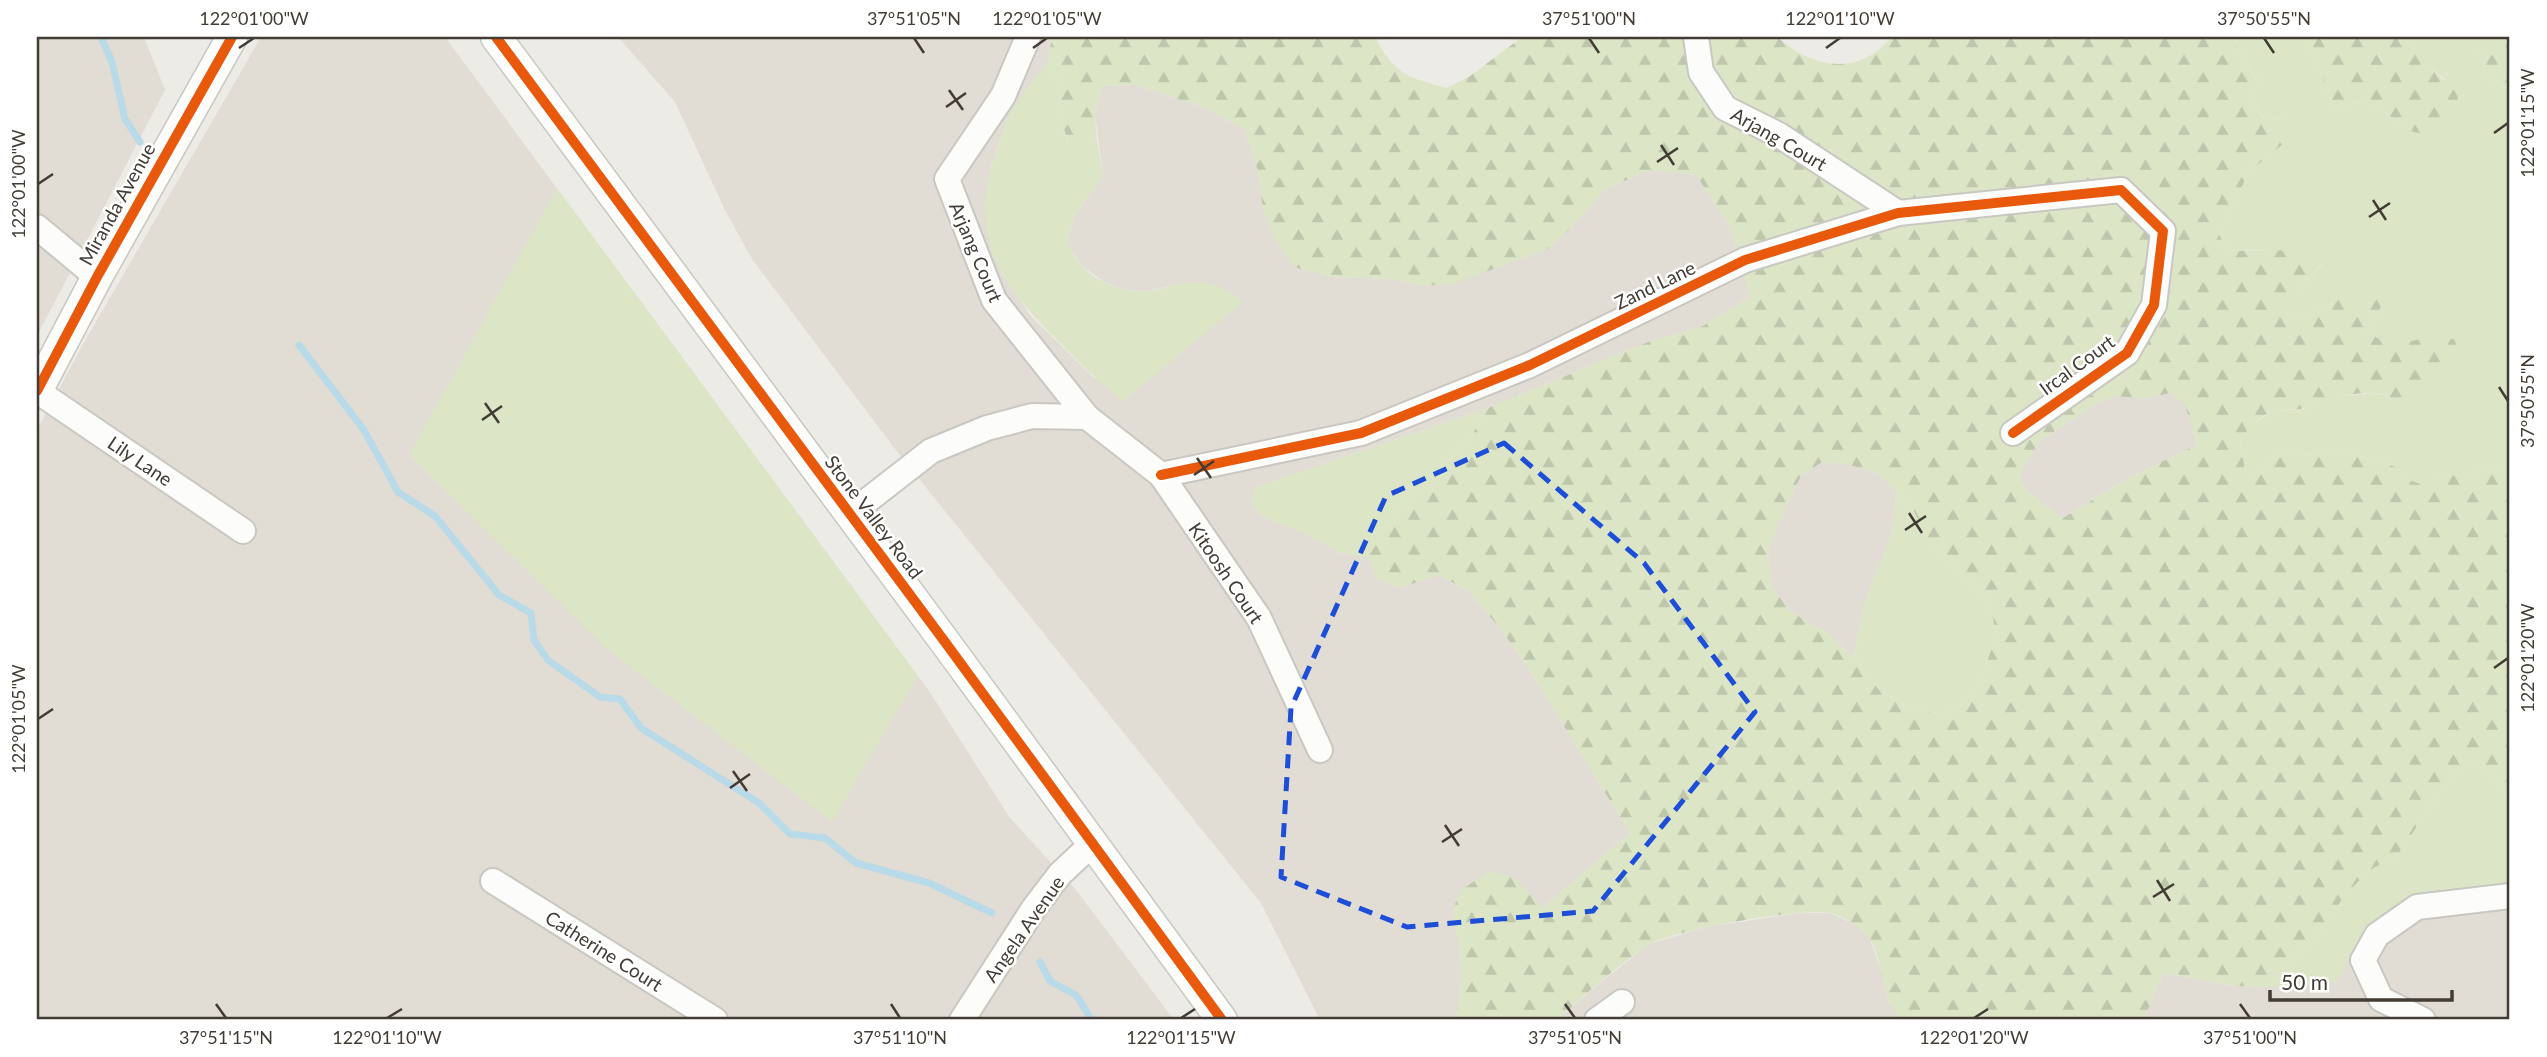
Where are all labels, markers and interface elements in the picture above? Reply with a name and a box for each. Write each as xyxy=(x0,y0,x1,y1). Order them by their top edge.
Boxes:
text: 122°01'00"W xyxy=(199,7,309,29)
text: 37°51'05"N xyxy=(867,7,961,29)
text: 122°01'05"W xyxy=(992,7,1102,29)
text: 37°51'00"N xyxy=(1542,7,1636,29)
text: 122°01'10"W xyxy=(1785,7,1895,29)
text: 37°50'55"N xyxy=(2217,7,2311,29)
text: 122°01'15"W xyxy=(2516,68,2538,178)
street label: Arjang Court xyxy=(1727,102,1831,175)
text: 122°01'00"W xyxy=(7,129,29,239)
street label: Miranda Avenue xyxy=(74,139,160,269)
street label: Arjang Court xyxy=(945,198,1008,306)
street label: Zand Lane xyxy=(1611,255,1699,314)
street label: Ircal Court xyxy=(2035,330,2119,400)
text: 37°50'55"N xyxy=(2516,354,2538,448)
street label: Lily Lane xyxy=(104,431,177,490)
street label: Stone Valley Road xyxy=(821,451,928,583)
street label: Kitoosh Court xyxy=(1184,518,1269,628)
text: 122°01'20"W xyxy=(2516,603,2538,713)
text: 122°01'05"W xyxy=(7,664,29,774)
street label: Angela Avenue xyxy=(979,871,1069,986)
street label: Catherine Court xyxy=(541,905,667,996)
scale bar xyxy=(2270,959,2452,1003)
text: 50 m xyxy=(2281,969,2328,994)
text: 37°51'15"N xyxy=(179,1026,273,1048)
text: 122°01'10"W xyxy=(332,1026,442,1048)
text: 37°51'10"N xyxy=(853,1026,947,1048)
text: 122°01'15"W xyxy=(1126,1026,1236,1048)
text: 37°51'05"N xyxy=(1528,1026,1622,1048)
text: 122°01'20"W xyxy=(1919,1026,2029,1048)
text: 37°51'00"N xyxy=(2203,1026,2297,1048)

